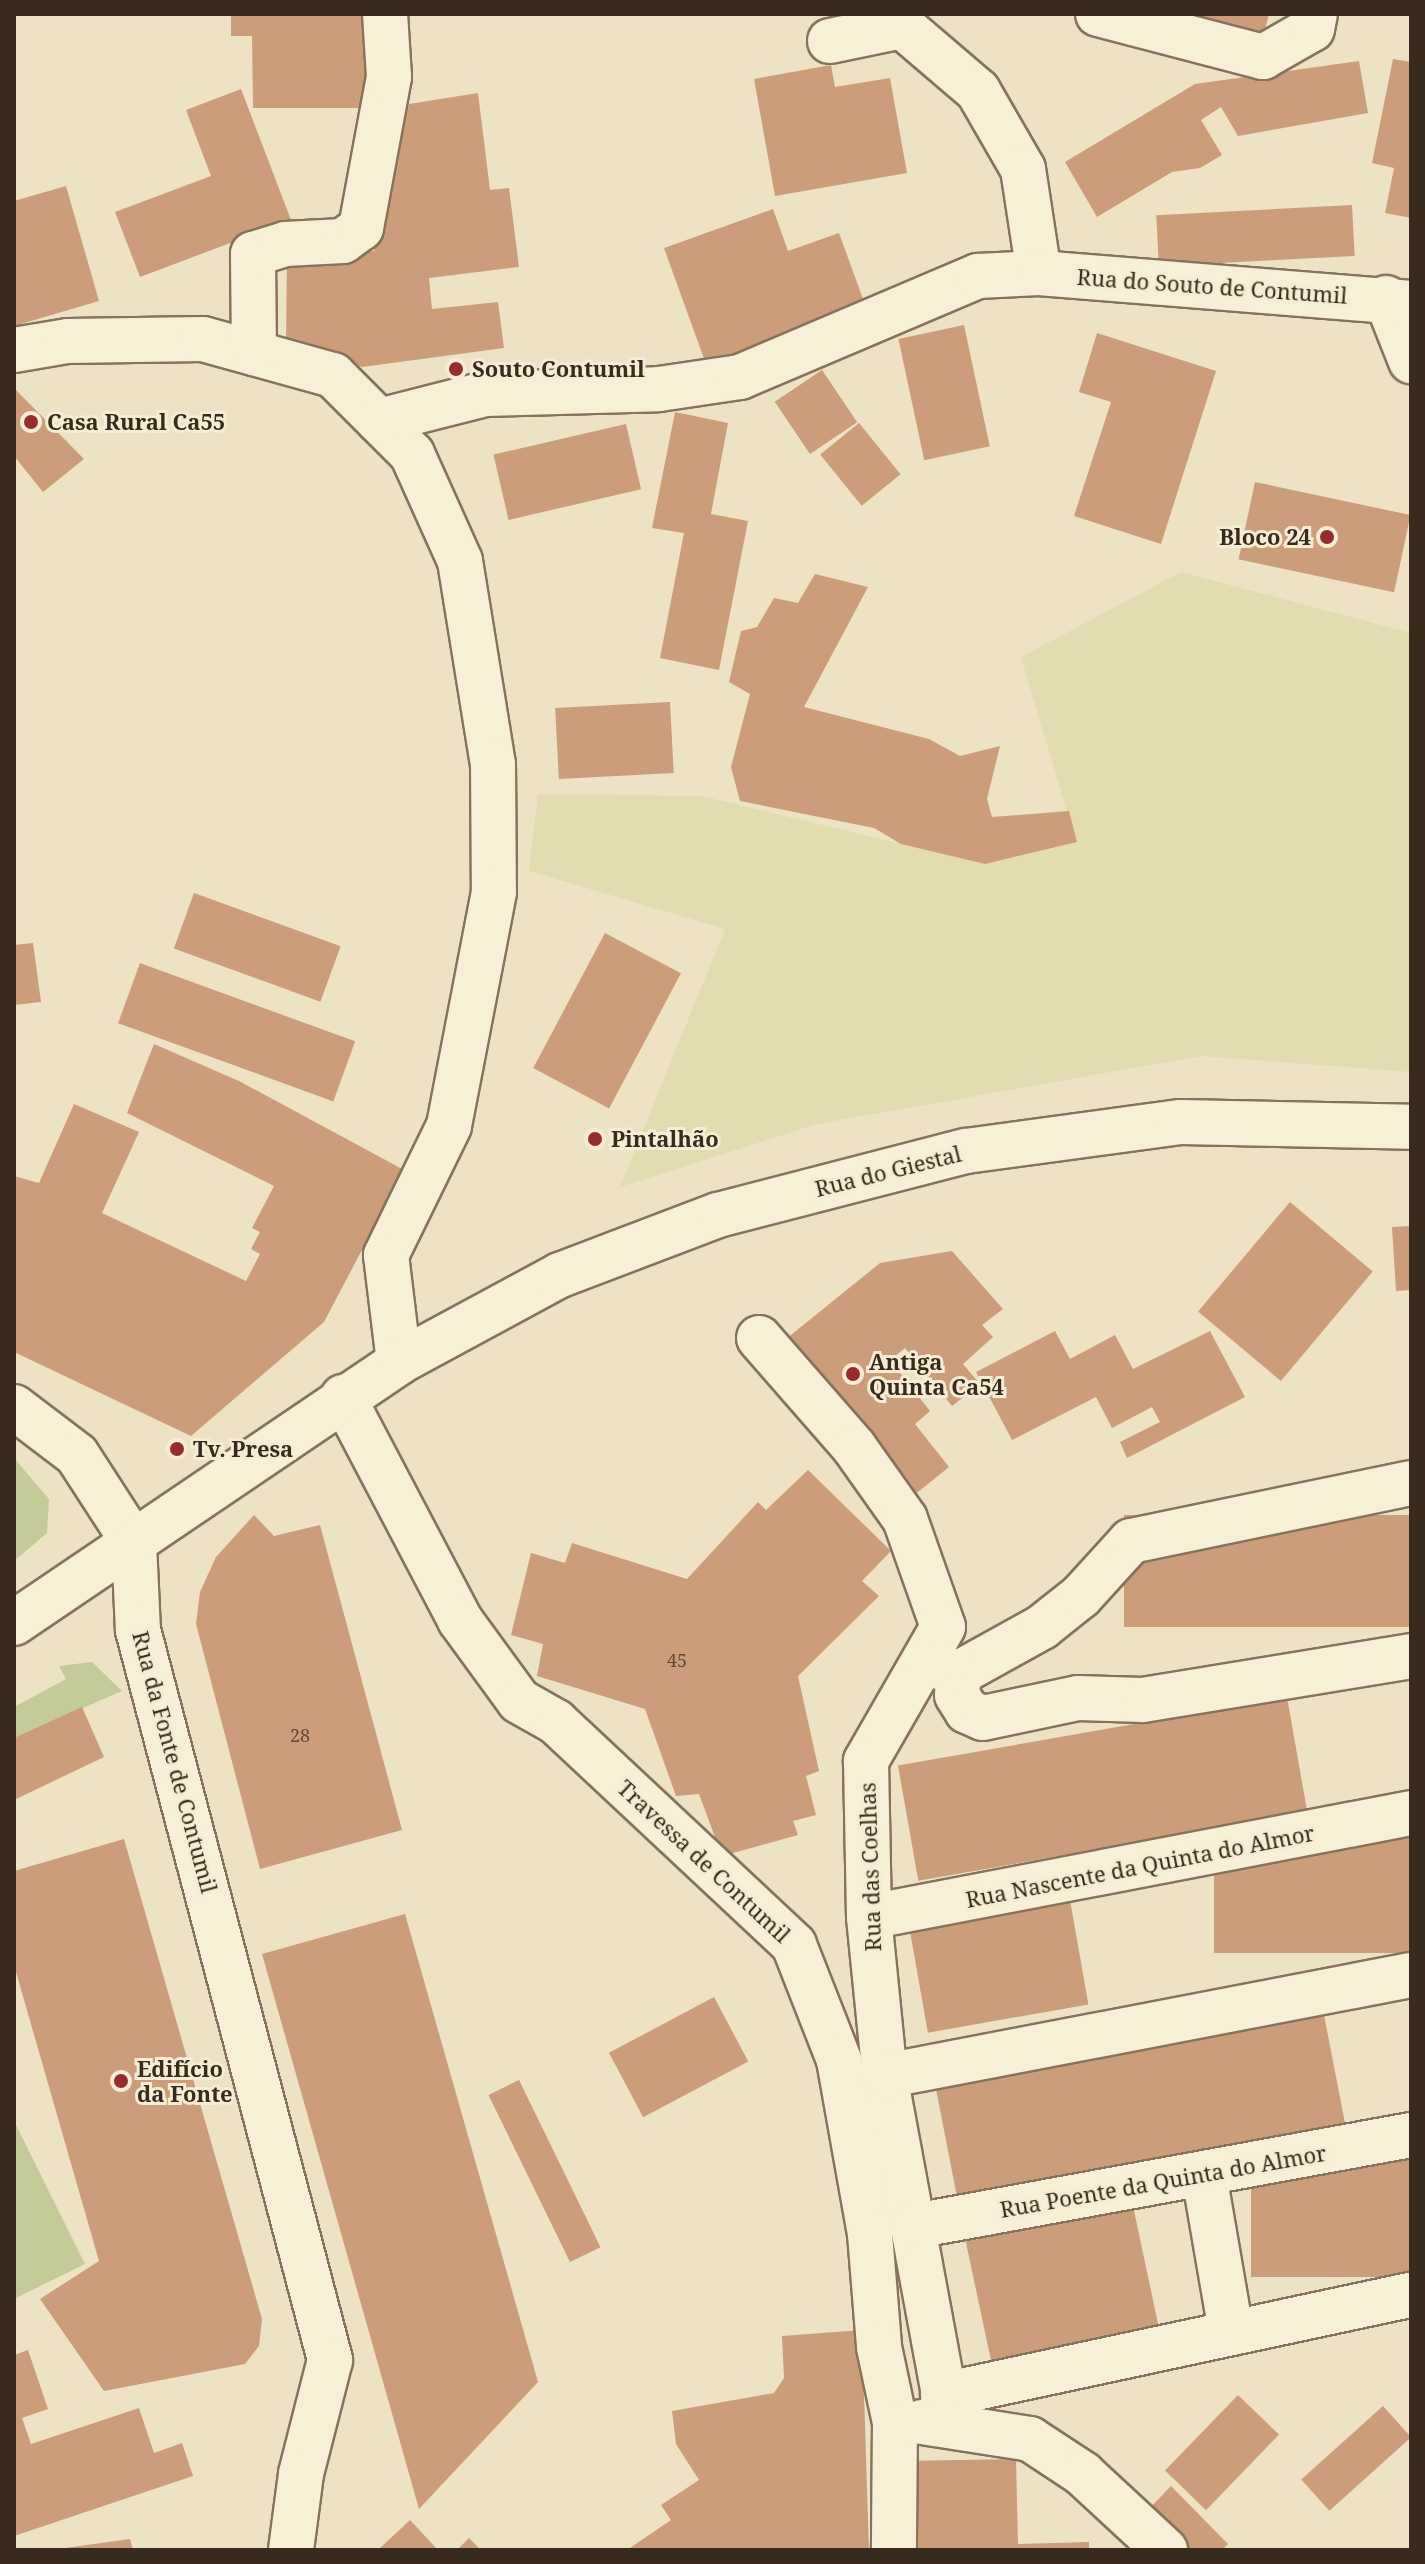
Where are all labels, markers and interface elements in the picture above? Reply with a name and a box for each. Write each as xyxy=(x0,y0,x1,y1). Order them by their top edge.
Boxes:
street label: Rua do Souto de Contumil xyxy=(1076,263,1348,309)
place label: Souto Contumil xyxy=(472,356,645,382)
marker: Souto Contumil xyxy=(447,360,465,378)
place label: Casa Rural Ca55 xyxy=(47,409,225,435)
marker: Casa Rural Ca55 xyxy=(22,413,40,431)
place label: Bloco 24 xyxy=(1219,524,1311,550)
marker: Bloco 24 xyxy=(1318,528,1336,546)
place label: Pintalhão xyxy=(611,1126,719,1152)
marker: Pintalhão xyxy=(586,1130,604,1148)
street label: Rua do Giestal xyxy=(812,1140,964,1202)
place label: Antiga Quinta Ca54 xyxy=(869,1348,1004,1400)
marker: Antiga Quinta Ca54 xyxy=(844,1365,862,1383)
place label: Tv. Presa xyxy=(193,1436,293,1462)
marker: Tv. Presa xyxy=(168,1440,186,1458)
street label: Rua da Fonte de Contumil xyxy=(127,1628,223,1896)
house number: 45 xyxy=(667,1649,687,1671)
house number: 28 xyxy=(290,1724,310,1746)
street label: Travessa de Contumil xyxy=(612,1774,796,1948)
street label: Rua das Coelhas xyxy=(854,1782,886,1952)
street label: Rua Nascente da Quinta do Almor xyxy=(963,1819,1317,1913)
place label: Edifício da Fonte xyxy=(137,2055,233,2106)
marker: Edifício da Fonte xyxy=(112,2072,130,2090)
street label: Rua Poente da Quinta do Almor xyxy=(998,2139,1328,2223)

